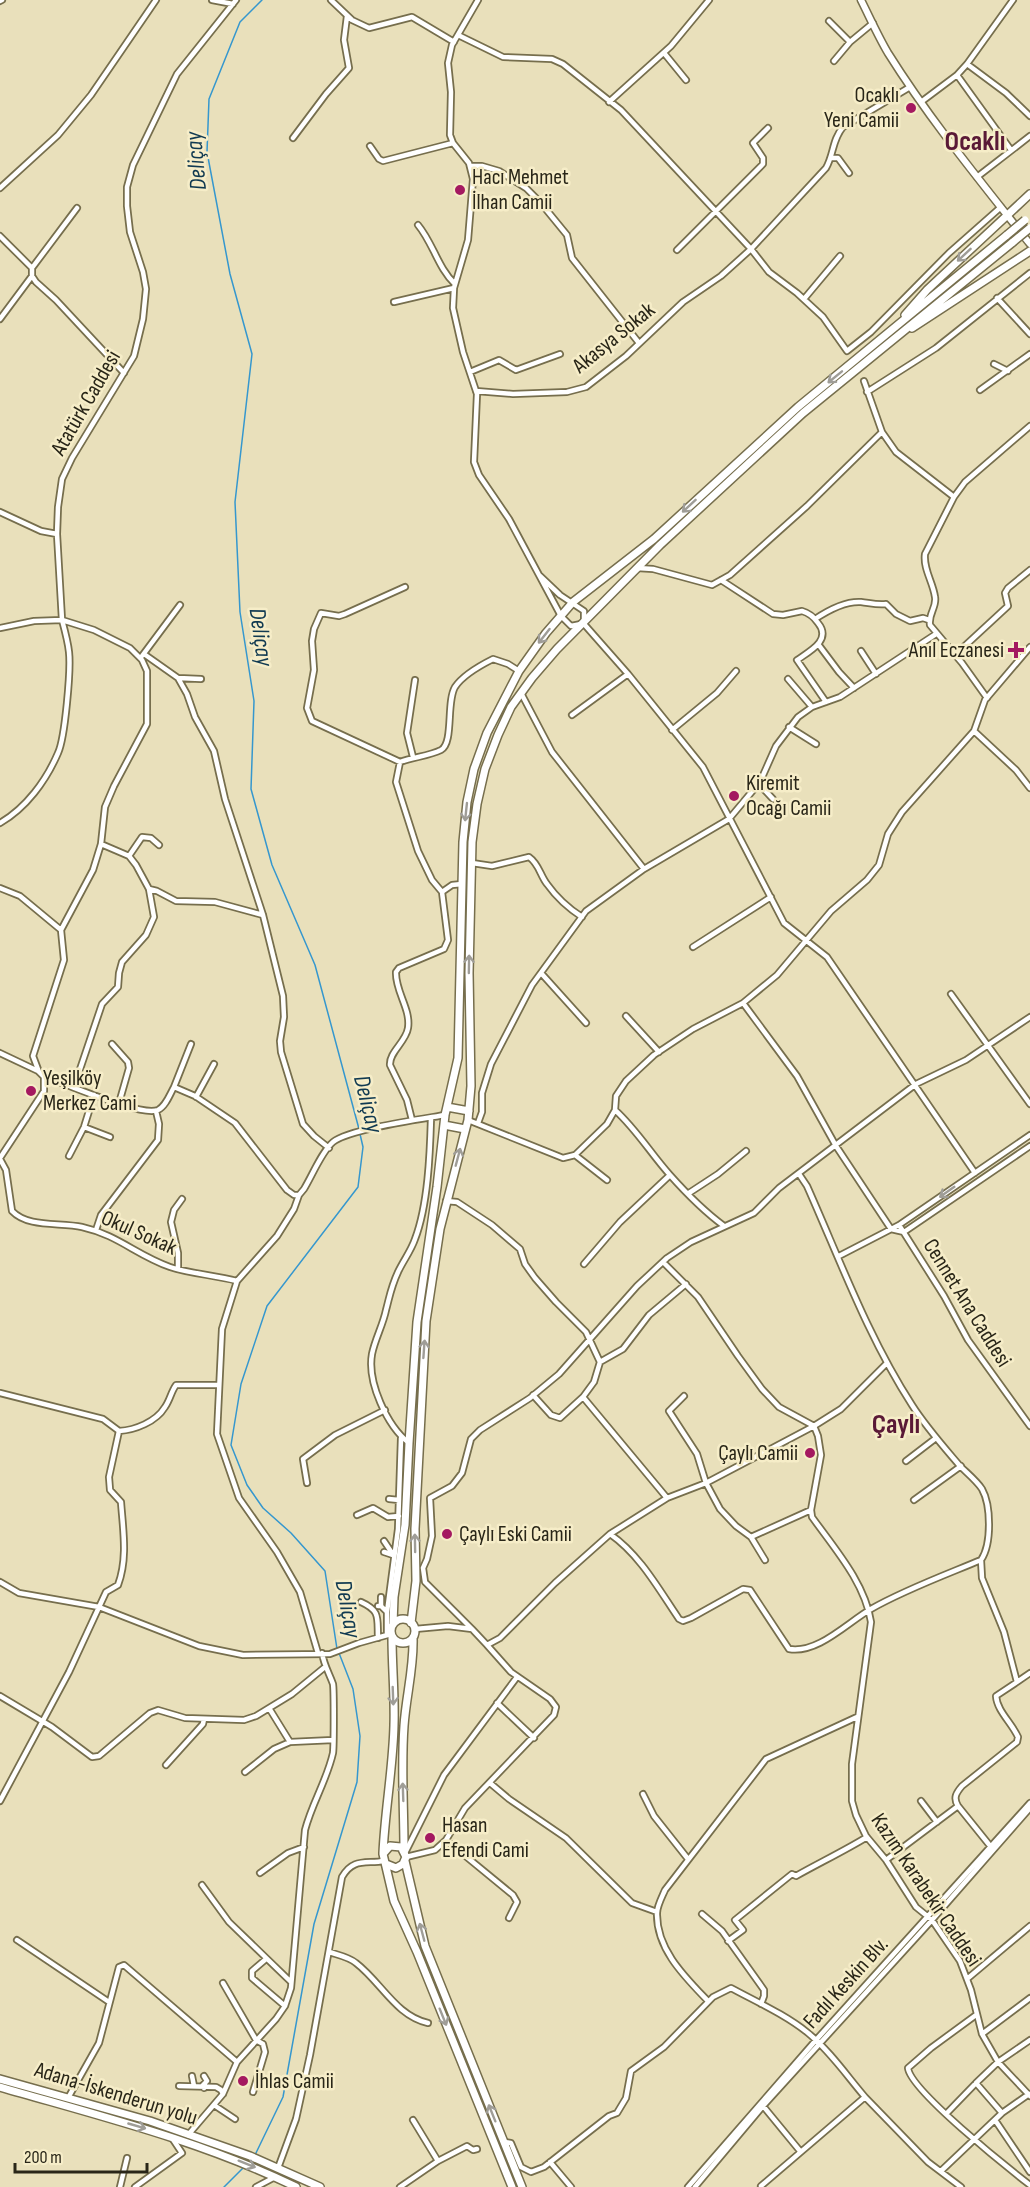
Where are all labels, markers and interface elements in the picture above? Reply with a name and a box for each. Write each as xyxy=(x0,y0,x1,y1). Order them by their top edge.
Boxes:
place label: Ocaklı Yeni Camii xyxy=(824,82,899,134)
marker: Ocaklı Yeni Camii xyxy=(904,101,918,115)
district label: Ocaklı xyxy=(945,125,1005,158)
water label: Deliçay xyxy=(179,130,213,191)
place label: Hacı Mehmet İlhan Camii xyxy=(472,164,569,216)
marker: Hacı Mehmet İlhan Camii xyxy=(453,183,467,197)
one-way arrow xyxy=(957,248,972,262)
street label: Akasya Sokak xyxy=(567,296,661,380)
street label: Atatürk Caddesi xyxy=(45,346,127,461)
one-way arrow xyxy=(827,370,843,383)
one-way arrow xyxy=(682,499,697,514)
water label: Deliçay xyxy=(243,606,280,669)
one-way arrow xyxy=(538,627,551,643)
place label: Anıl Eczanesi xyxy=(908,637,1004,664)
marker: Anıl Eczanesi xyxy=(1009,643,1023,657)
place label: Kiremit Ocağı Camii xyxy=(746,770,831,822)
marker: Kiremit Ocağı Camii xyxy=(727,789,741,803)
one-way arrow xyxy=(460,801,471,821)
one-way arrow xyxy=(464,954,475,974)
place label: Yeşilköy Merkez Cami xyxy=(43,1065,137,1117)
water label: Deliçay xyxy=(347,1072,389,1137)
marker: Yeşilköy Merkez Cami xyxy=(24,1084,38,1098)
one-way arrow xyxy=(453,1148,464,1167)
one-way arrow xyxy=(939,1186,956,1198)
street label: Okul Sokak xyxy=(97,1204,182,1262)
street label: Cennet Ana Caddesi xyxy=(917,1234,1017,1372)
one-way arrow xyxy=(419,1339,430,1359)
district label: Çaylı xyxy=(872,1408,920,1441)
place label: Çaylı Camii xyxy=(718,1440,798,1467)
marker: Çaylı Camii xyxy=(803,1446,817,1460)
place label: Çaylı Eski Camii xyxy=(459,1521,572,1548)
marker: Çaylı Eski Camii xyxy=(440,1527,454,1541)
one-way arrow xyxy=(410,1534,421,1554)
water label: Deliçay xyxy=(329,1578,368,1641)
one-way arrow xyxy=(388,1685,399,1705)
one-way arrow xyxy=(397,1782,408,1802)
street label: Kazım Karabekir Caddesi xyxy=(865,1808,987,1972)
place label: Hasan Efendi Cami xyxy=(442,1812,529,1864)
marker: Hasan Efendi Cami xyxy=(423,1831,437,1845)
one-way arrow xyxy=(415,1923,427,1942)
street label: Fadıl Keskin Blv. xyxy=(798,1932,894,2034)
one-way arrow xyxy=(438,2007,449,2025)
street label: Adana-İskenderun yolu xyxy=(30,2056,201,2132)
place label: İhlas Camii xyxy=(255,2068,334,2095)
marker: İhlas Camii xyxy=(236,2074,250,2088)
one-way arrow xyxy=(486,2105,497,2123)
one-way arrow xyxy=(127,2121,146,2132)
scale bar xyxy=(15,2136,147,2174)
text: 200 m xyxy=(24,2147,62,2168)
one-way arrow xyxy=(237,2160,256,2171)

